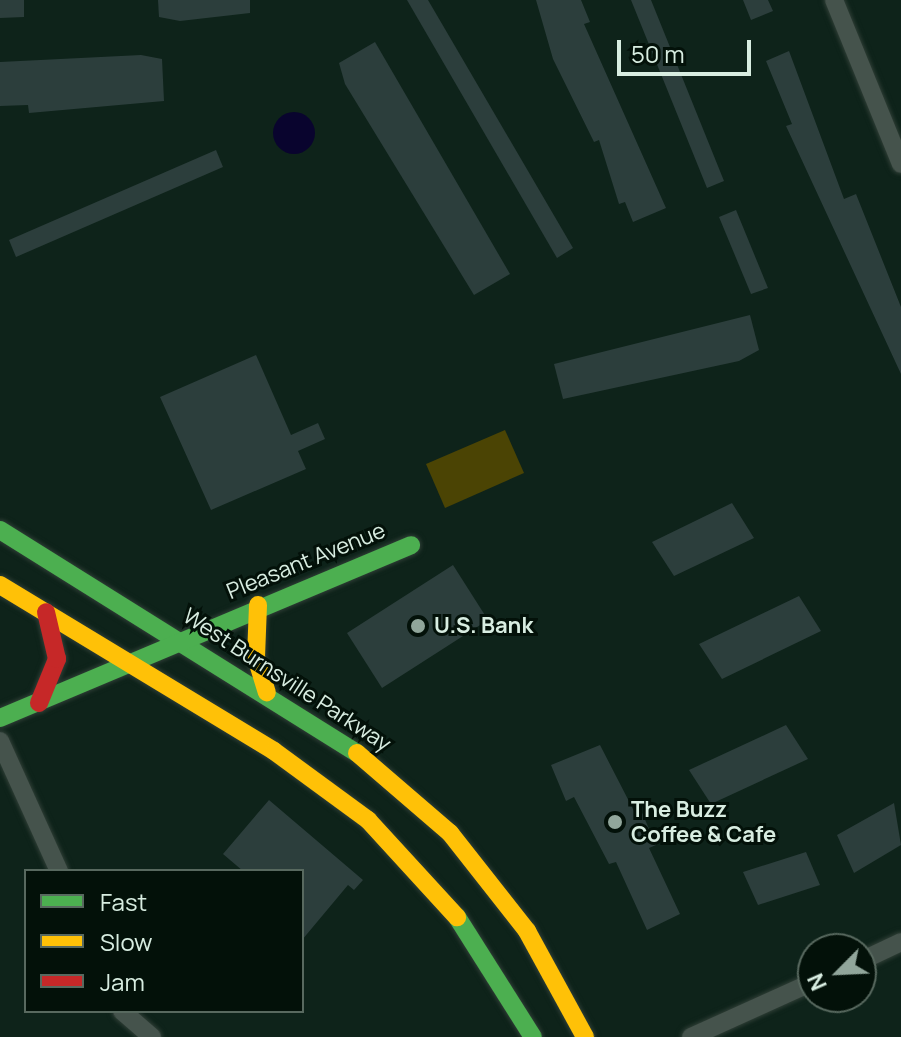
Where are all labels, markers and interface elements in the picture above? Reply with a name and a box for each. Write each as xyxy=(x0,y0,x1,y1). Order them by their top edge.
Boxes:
scale bar xyxy=(621,24,755,74)
text: 50 m xyxy=(631,37,685,70)
street label: Pleasant Avenue xyxy=(223,517,389,605)
street label: West Burnsville Parkway xyxy=(178,603,396,757)
place label: U.S. Bank xyxy=(434,613,533,639)
marker: U.S. Bank xyxy=(409,617,427,635)
place label: The Buzz Coffee & Cafe xyxy=(631,796,776,848)
marker: The Buzz Coffee & Cafe xyxy=(606,813,624,831)
legend xyxy=(24,869,304,1013)
text: Fast xyxy=(100,885,147,918)
text: Slow xyxy=(100,925,153,958)
north arrow xyxy=(797,933,877,1013)
text: Jam xyxy=(100,965,145,998)
text: N xyxy=(800,969,834,995)

